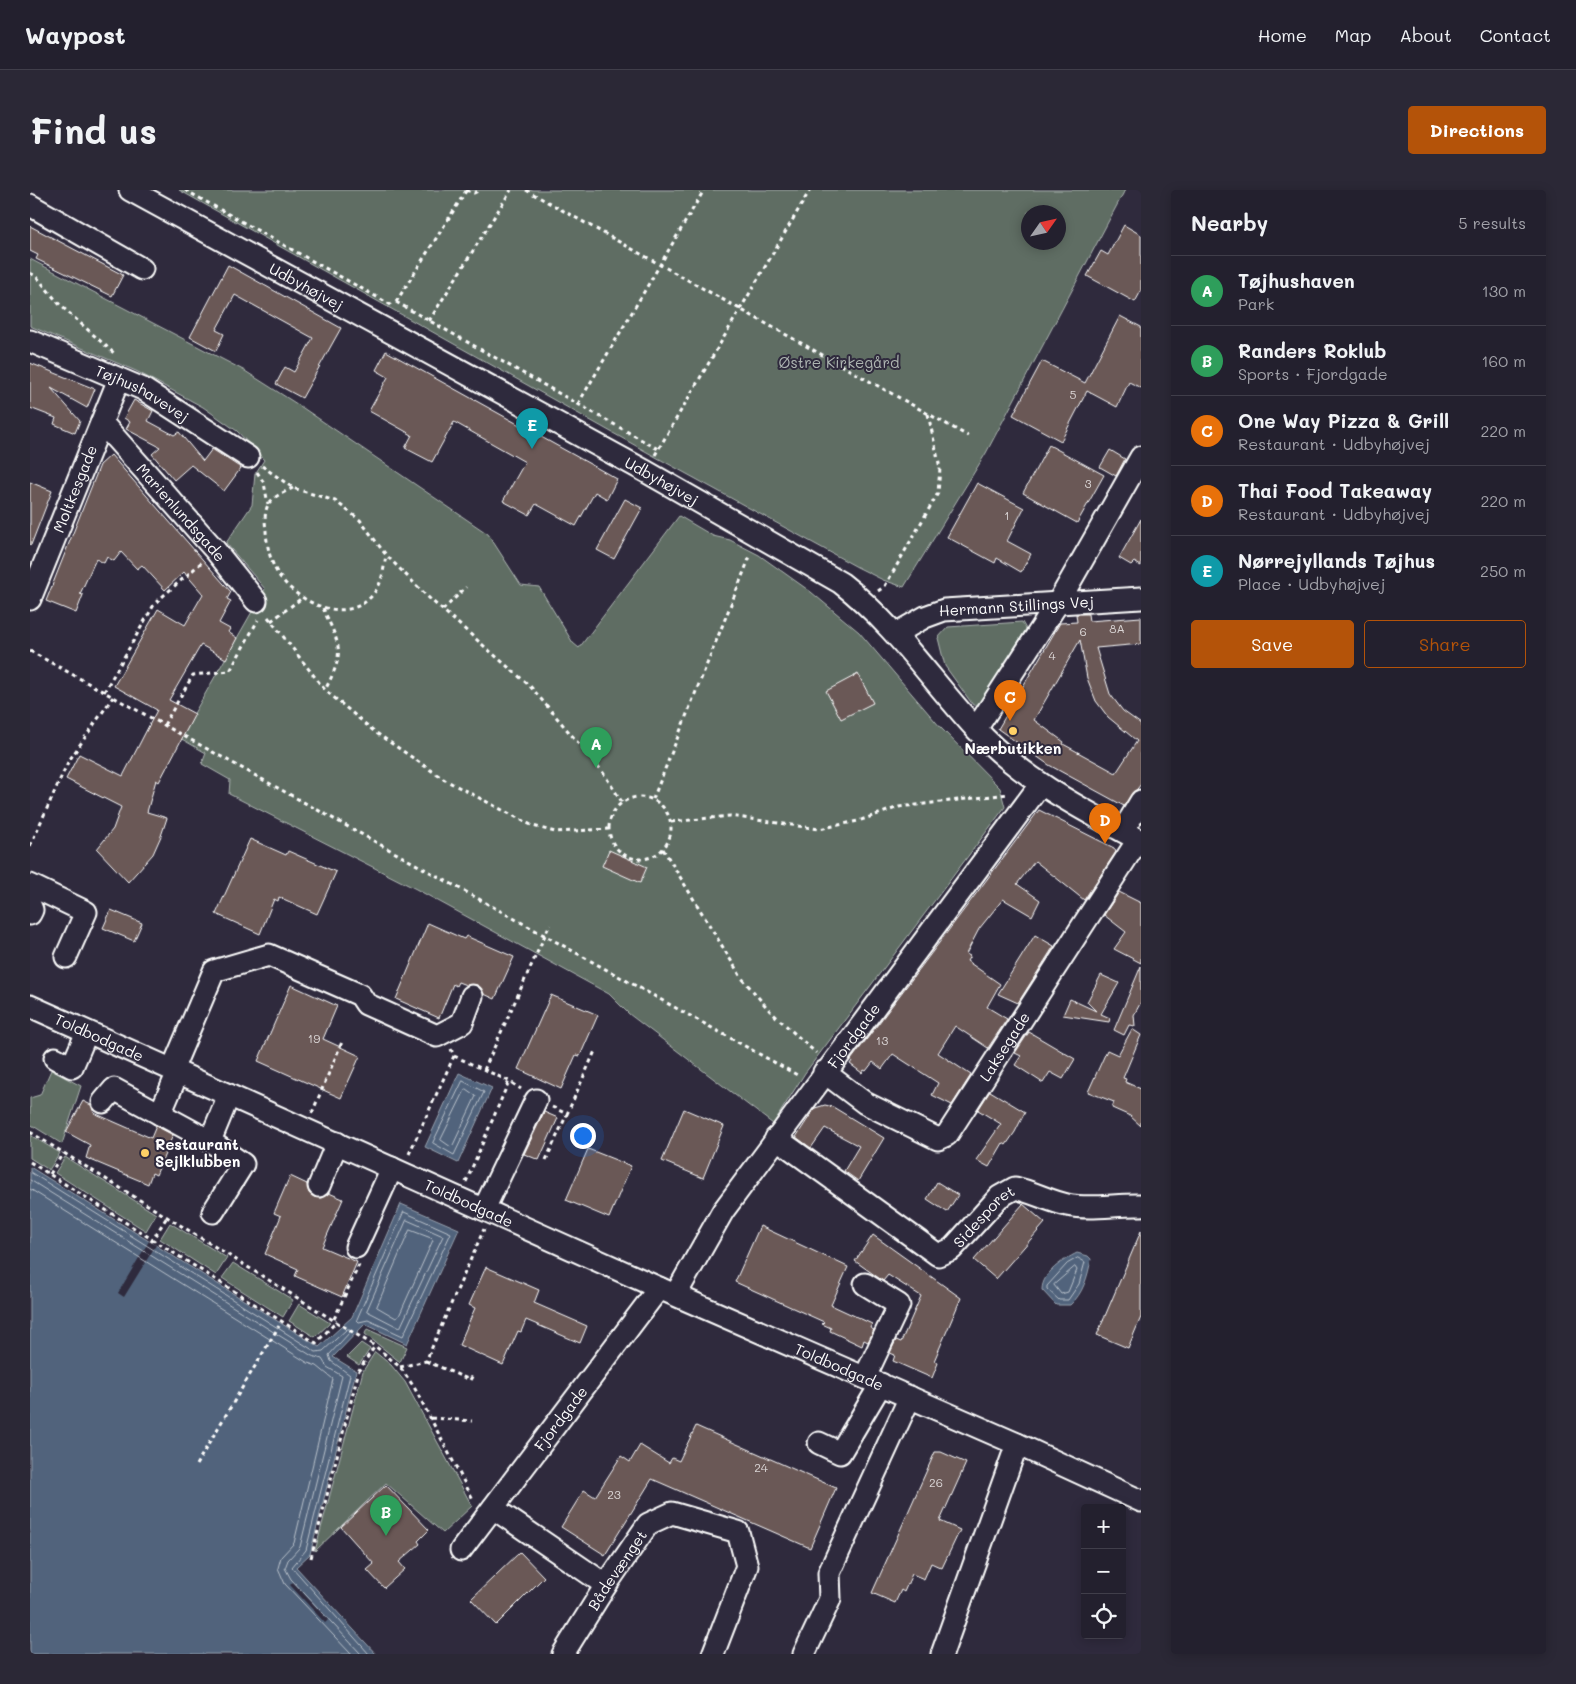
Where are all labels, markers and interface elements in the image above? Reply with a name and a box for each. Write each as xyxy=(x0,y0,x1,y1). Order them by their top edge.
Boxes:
text: Waypost xyxy=(25,19,126,50)
text: Home xyxy=(1258,23,1307,47)
text: Map xyxy=(1335,23,1371,47)
text: About xyxy=(1399,23,1452,47)
text: Contact xyxy=(1480,23,1551,47)
button: Directions xyxy=(1408,106,1546,154)
text: Find us xyxy=(30,107,157,153)
north arrow xyxy=(1021,205,1066,250)
text: Nearby xyxy=(1191,209,1268,236)
text: 5 results xyxy=(1458,212,1526,233)
street label: Udbyhøjvej xyxy=(266,258,347,315)
text: Tøjhushaven xyxy=(1238,268,1355,293)
text: A xyxy=(1201,280,1213,301)
text: 130 m xyxy=(1482,280,1526,301)
text: Park xyxy=(1238,293,1274,314)
text: Randers Roklub xyxy=(1238,338,1386,363)
text: B xyxy=(1202,350,1212,371)
text: 160 m xyxy=(1481,350,1526,371)
park label: Østre Kirkegård xyxy=(779,352,899,372)
street label: Tøjhushavevej xyxy=(92,360,193,426)
text: Sports · Fjordgade xyxy=(1238,363,1388,384)
house number: 5 xyxy=(1070,386,1077,402)
pin: E xyxy=(516,408,548,449)
text: One Way Pizza & Grill xyxy=(1238,408,1449,433)
text: C xyxy=(1201,420,1213,441)
text: 220 m xyxy=(1480,420,1526,441)
text: Restaurant · Udbyhøjvej xyxy=(1238,433,1430,454)
street label: Moltkesgade xyxy=(48,442,101,535)
street label: Udbyhøjvej xyxy=(621,452,702,510)
street label: Marienlundsgade xyxy=(132,459,230,566)
house number: 3 xyxy=(1084,475,1092,491)
text: Thai Food Takeaway xyxy=(1238,478,1432,503)
text: D xyxy=(1201,490,1213,511)
text: 220 m xyxy=(1480,490,1526,511)
text: Restaurant · Udbyhøjvej xyxy=(1238,503,1430,524)
house number: 1 xyxy=(1004,507,1010,523)
text: Nørrejyllands Tøjhus xyxy=(1238,548,1435,573)
text: E xyxy=(1202,560,1212,581)
text: 250 m xyxy=(1480,560,1526,581)
text: Place · Udbyhøjvej xyxy=(1238,573,1385,594)
street label: Hermann Stillings Vej xyxy=(938,591,1094,620)
house number: 8A xyxy=(1109,620,1125,636)
button: Save xyxy=(1191,620,1354,668)
button: Share xyxy=(1364,620,1526,668)
house number: 6 xyxy=(1079,623,1087,639)
house number: 4 xyxy=(1048,647,1056,663)
pin: C xyxy=(994,680,1026,721)
marker: Nærbutikken xyxy=(1007,725,1019,737)
pin: A xyxy=(580,727,612,768)
place label: Nærbutikken xyxy=(965,738,1061,758)
pin: D xyxy=(1089,803,1121,844)
street label: Fjordgade xyxy=(823,999,884,1072)
street label: Toldbodgade xyxy=(52,1008,147,1066)
street label: Laksegade xyxy=(974,1008,1034,1085)
house number: 19 xyxy=(308,1030,320,1046)
house number: 13 xyxy=(876,1032,888,1048)
your location xyxy=(570,1123,596,1149)
place label: Restaurant Sejlklubben xyxy=(155,1134,240,1171)
marker: Restaurant Sejlklubben xyxy=(139,1147,151,1159)
street label: Toldbodgade xyxy=(421,1174,517,1231)
street label: Sidesporet xyxy=(948,1180,1018,1252)
street label: Toldbodgade xyxy=(792,1338,887,1395)
street label: Fjordgade xyxy=(530,1382,591,1455)
house number: 24 xyxy=(754,1459,768,1475)
house number: 26 xyxy=(929,1474,943,1490)
house number: 23 xyxy=(607,1486,621,1502)
pin: B xyxy=(370,1495,402,1536)
map controls xyxy=(1081,1504,1126,1639)
button: + xyxy=(1081,1504,1126,1549)
street label: Bådevænget xyxy=(583,1526,651,1614)
button: − xyxy=(1081,1549,1126,1594)
button: locate xyxy=(1081,1594,1126,1639)

